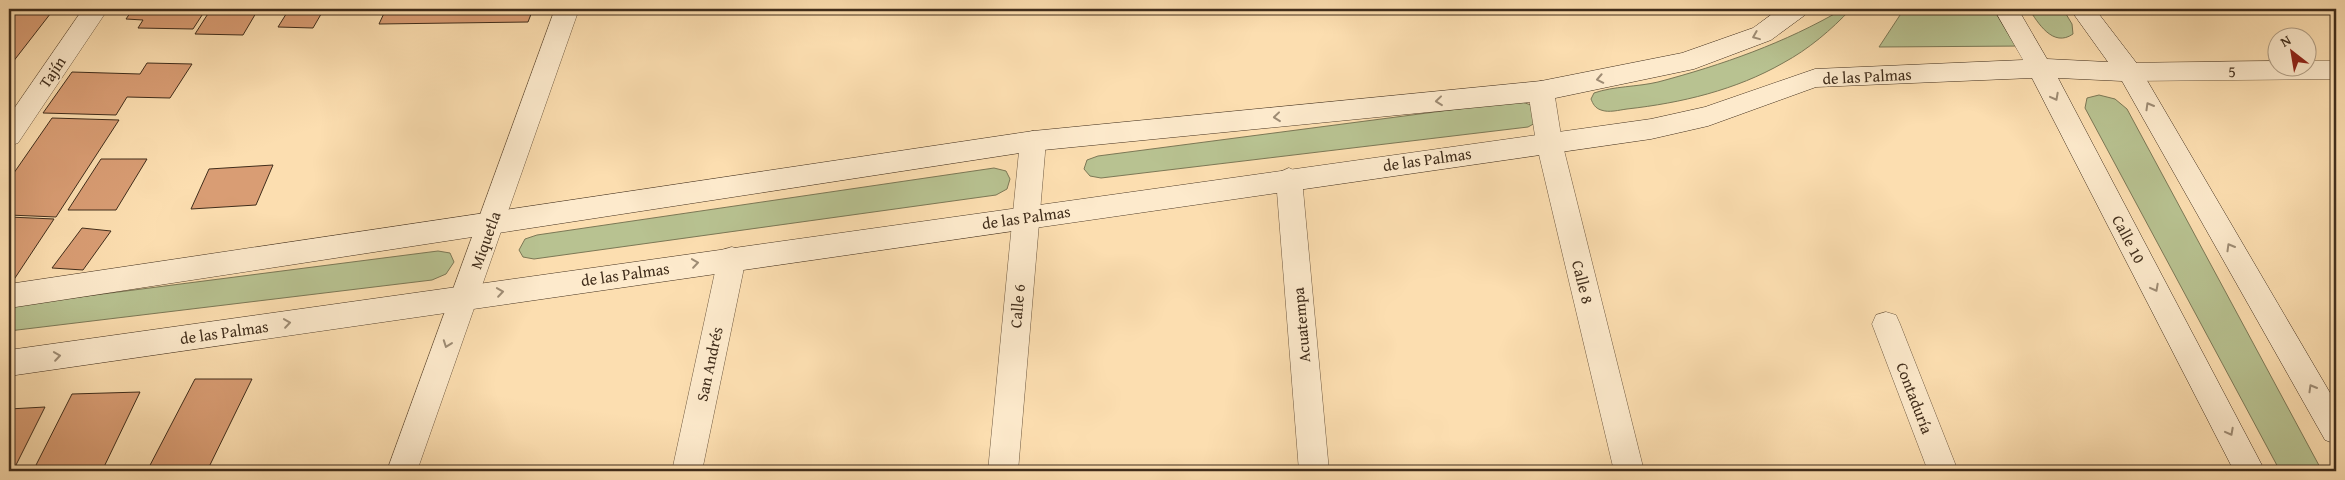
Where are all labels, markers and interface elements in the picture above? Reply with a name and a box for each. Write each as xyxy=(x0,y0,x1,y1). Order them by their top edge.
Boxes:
north arrow xyxy=(2268,28,2318,78)
one-way arrow xyxy=(1752,30,1761,40)
text: N xyxy=(2276,30,2295,52)
street label: Tajín xyxy=(33,51,71,93)
street label: 5 xyxy=(2228,59,2236,83)
street label: de las Palmas xyxy=(1822,62,1912,90)
one-way arrow xyxy=(1595,74,1604,84)
one-way arrow xyxy=(2049,92,2059,101)
one-way arrow xyxy=(1434,95,1442,106)
one-way arrow xyxy=(2145,103,2155,112)
one-way arrow xyxy=(1273,111,1281,122)
street label: de las Palmas xyxy=(1381,141,1473,177)
street label: de las Palmas xyxy=(980,199,1072,235)
street label: Miquetla xyxy=(463,207,507,272)
street label: Calle 10 xyxy=(2106,211,2152,268)
one-way arrow xyxy=(2227,243,2237,252)
street label: de las Palmas xyxy=(579,256,671,292)
street label: Calle 8 xyxy=(1566,258,1600,307)
one-way arrow xyxy=(691,259,700,269)
street label: Calle 6 xyxy=(1003,283,1031,329)
one-way arrow xyxy=(2148,283,2158,292)
street label: Acuatempa xyxy=(1286,286,1316,364)
one-way arrow xyxy=(496,288,504,298)
street label: de las Palmas xyxy=(178,314,270,350)
one-way arrow xyxy=(284,318,292,329)
street label: San Andrés xyxy=(689,325,729,403)
one-way arrow xyxy=(443,339,453,348)
one-way arrow xyxy=(53,351,61,361)
street label: Contaduría xyxy=(1890,359,1940,438)
one-way arrow xyxy=(2308,384,2318,393)
one-way arrow xyxy=(2224,427,2234,436)

